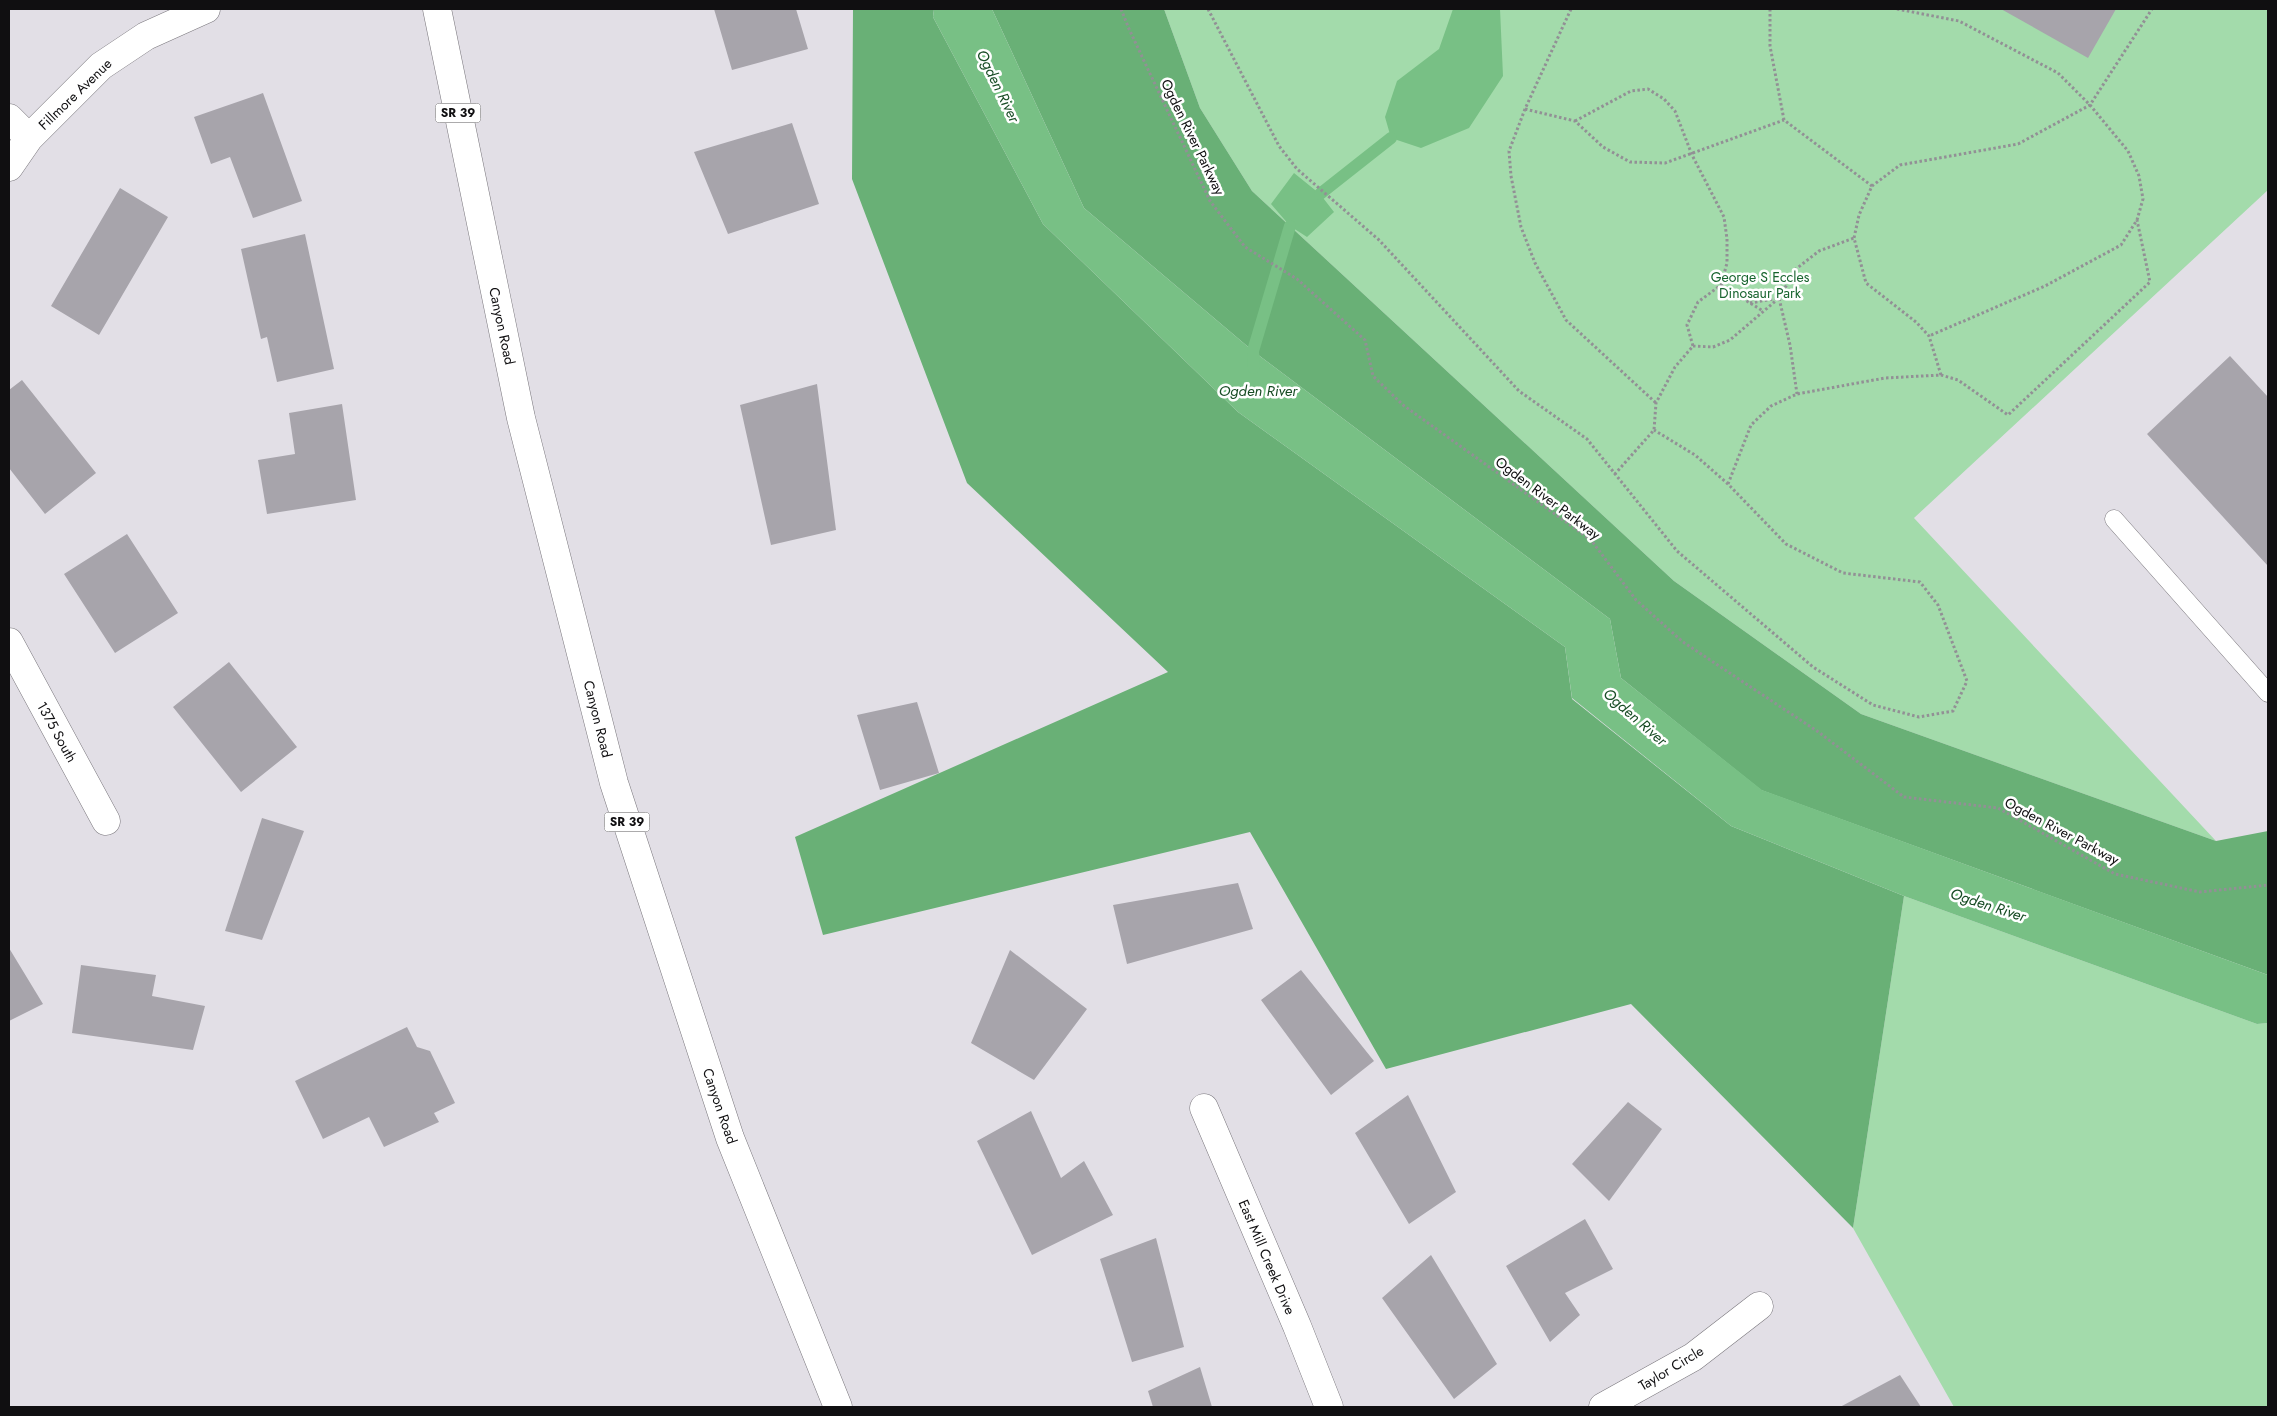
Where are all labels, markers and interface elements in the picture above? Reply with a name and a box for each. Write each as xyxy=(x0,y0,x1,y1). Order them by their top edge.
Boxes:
water label: Ogden River xyxy=(971,46,1025,127)
street label: Fillmore Avenue xyxy=(34,54,116,134)
street label: Ogden River Parkway xyxy=(1156,76,1230,199)
road number: SR 39 xyxy=(436,104,480,122)
park label: George S Eccles Dinosaur Park xyxy=(1711,267,1810,303)
street label: Canyon Road xyxy=(484,285,520,367)
water label: Ogden River xyxy=(1219,380,1298,402)
street label: Ogden River Parkway xyxy=(1491,452,1605,545)
street label: Canyon Road xyxy=(579,678,617,760)
water label: Ogden River xyxy=(1598,683,1673,752)
street label: 1375 South xyxy=(32,698,82,766)
street label: Ogden River Parkway xyxy=(2001,792,2123,870)
road number: SR 39 xyxy=(604,812,650,832)
water label: Ogden River xyxy=(1947,882,2030,928)
street label: Canyon Road xyxy=(698,1065,742,1147)
street label: East Mill Creek Drive xyxy=(1234,1196,1300,1318)
street label: Taylor Circle xyxy=(1635,1341,1707,1395)

